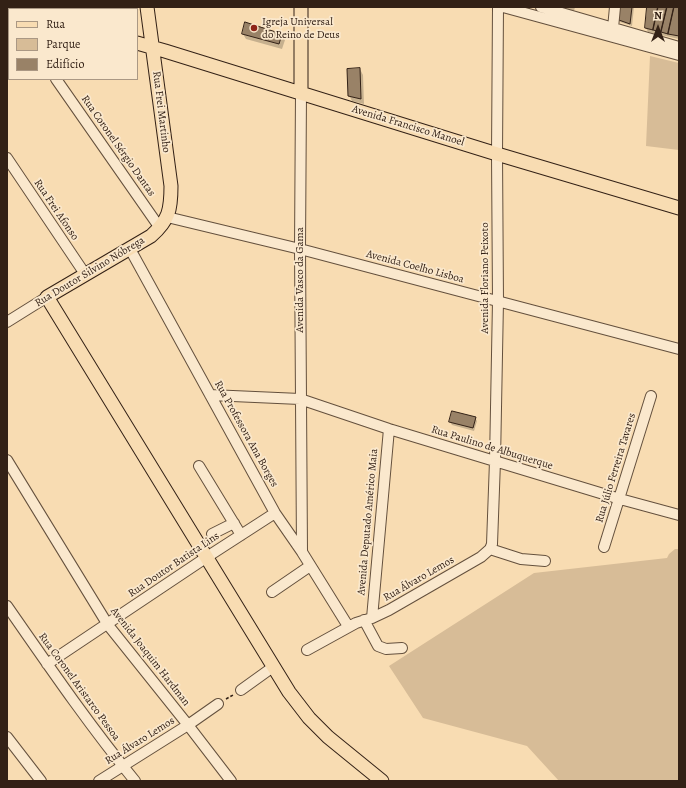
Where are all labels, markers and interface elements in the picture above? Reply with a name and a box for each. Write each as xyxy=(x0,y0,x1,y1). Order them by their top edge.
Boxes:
legend xyxy=(8,8,138,80)
north arrow xyxy=(638,8,678,48)
text: N xyxy=(654,8,662,23)
place label: Igreja Universal do Reino de Deus xyxy=(262,15,340,41)
text: Rua xyxy=(46,16,65,32)
marker: Igreja Universal do Reino de Deus xyxy=(249,23,259,33)
text: Parque xyxy=(46,36,81,52)
text: Edifício xyxy=(46,56,84,72)
street label: Rua Frei Martinho xyxy=(149,70,173,154)
street label: Rua Coronel Sérgio Dantas xyxy=(78,93,158,199)
street label: Avenida Francisco Manoel xyxy=(350,103,466,149)
street label: Rua Frei Afonso xyxy=(31,177,81,243)
street label: Avenida Floriano Peixoto xyxy=(478,222,492,334)
street label: Avenida Vasco da Gama xyxy=(293,227,307,333)
street label: Rua Doutor Silvino Nóbrega xyxy=(33,234,147,310)
street label: Avenida Coelho Lisboa xyxy=(365,248,465,286)
street label: Rua Professora Ana Borges xyxy=(211,378,281,490)
street label: Rua Júlio Ferreira Tavares xyxy=(593,412,639,524)
street label: Rua Paulino de Albuquerque xyxy=(429,423,555,473)
street label: Avenida Deputado Américo Maia xyxy=(355,448,381,596)
street label: Rua Doutor Batista Lins xyxy=(126,530,222,600)
street label: Rua Álvaro Lemos xyxy=(381,553,457,605)
street label: Avenida Joaquim Hardman xyxy=(107,605,193,709)
street label: Rua Coronel Aristarco Pessoa xyxy=(35,630,123,744)
street label: Rua Álvaro Lemos xyxy=(103,714,177,768)

